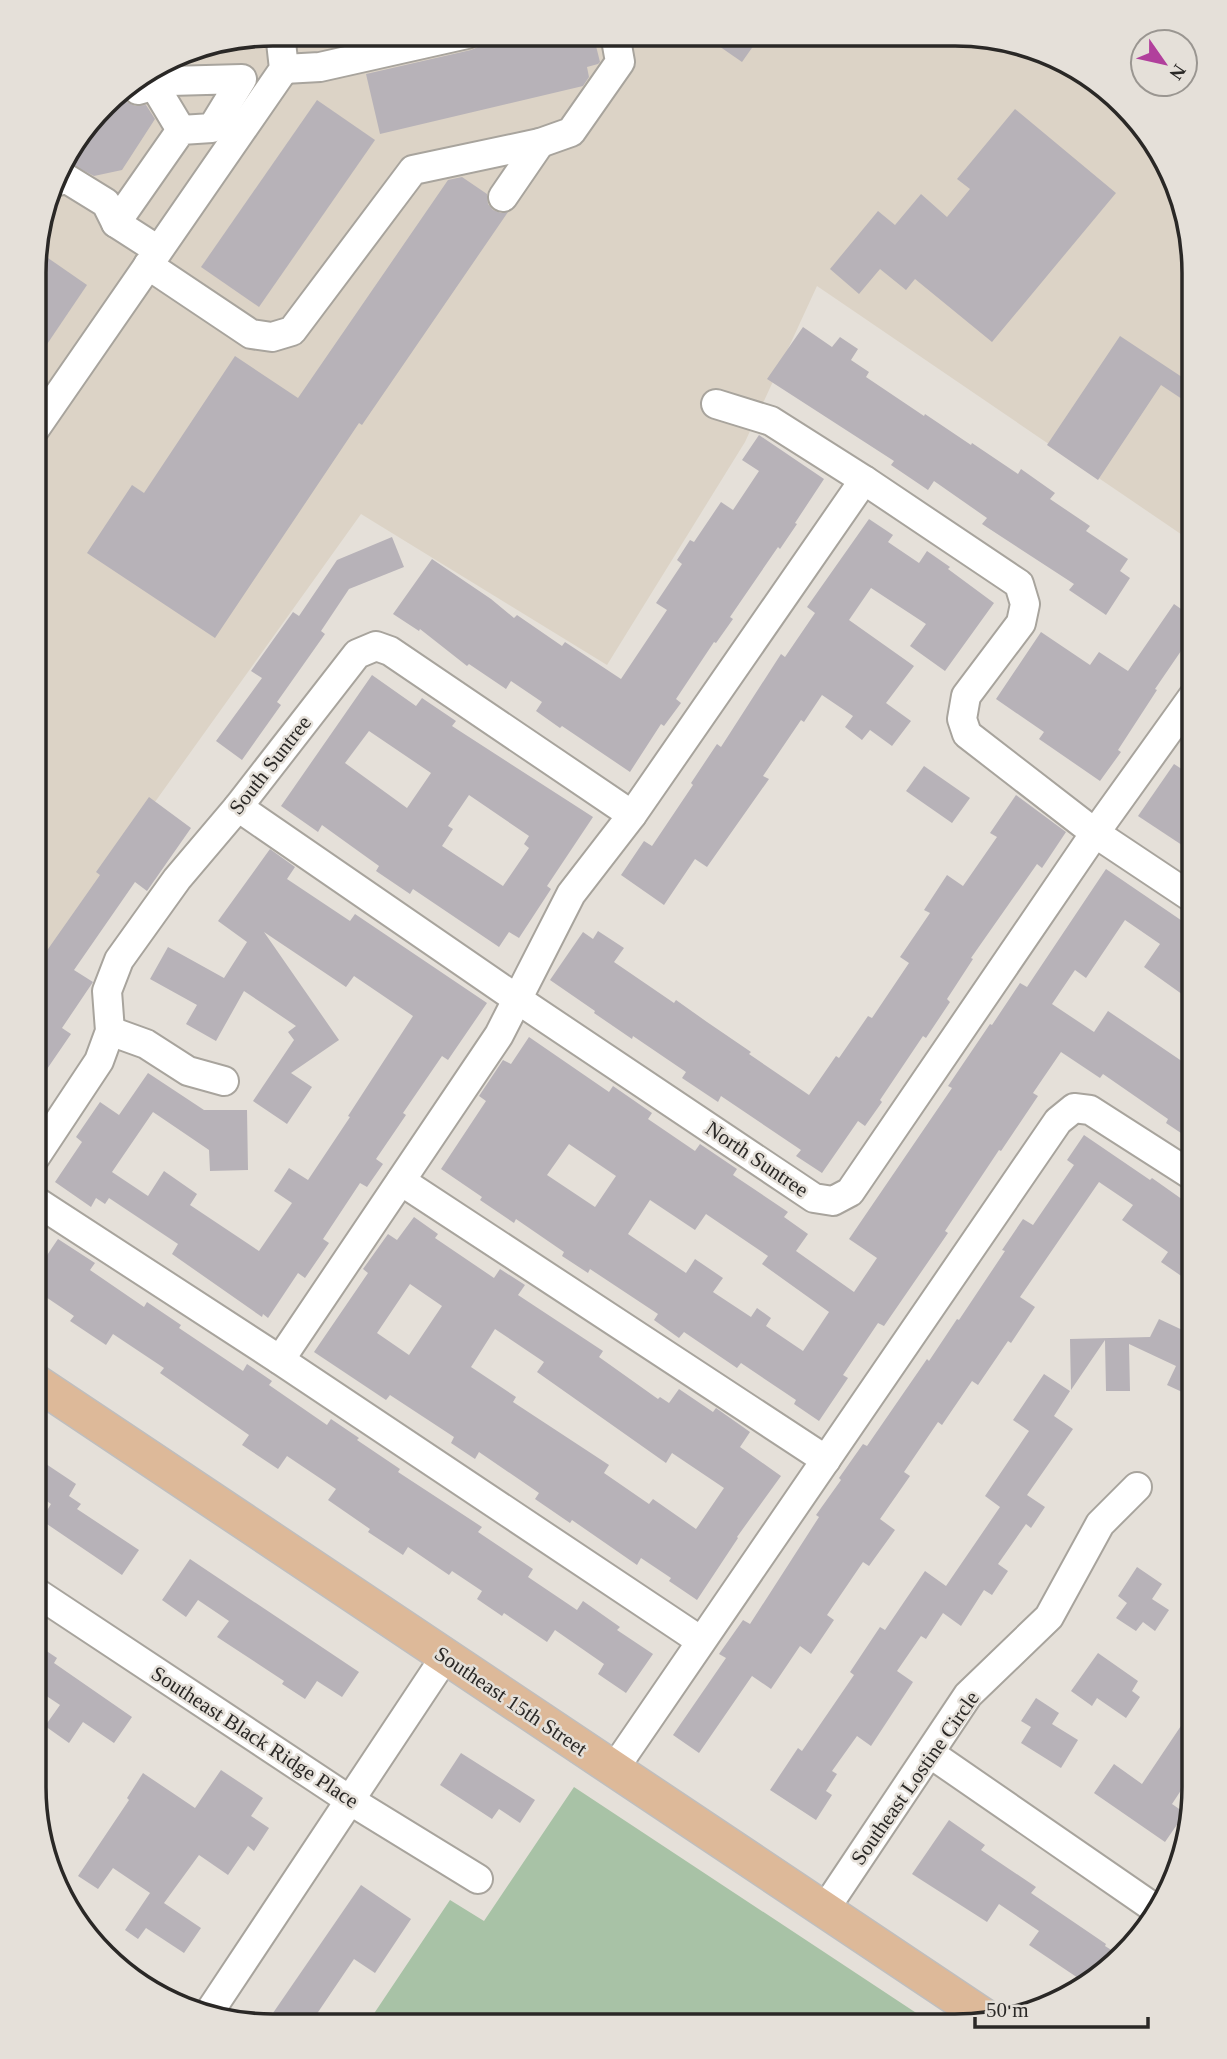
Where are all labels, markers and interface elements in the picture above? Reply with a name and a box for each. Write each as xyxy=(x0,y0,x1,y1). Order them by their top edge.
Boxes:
north arrow xyxy=(1129,28,1199,98)
text: N xyxy=(1165,61,1190,84)
street label: South Suntree xyxy=(224,711,316,819)
street label: North Suntree xyxy=(701,1116,813,1202)
street label: Southeast 15th Street xyxy=(430,1641,592,1761)
street label: Southeast Black Ridge Place xyxy=(147,1661,363,1813)
street label: Southeast Lostine Circle xyxy=(846,1687,984,1869)
scale bar xyxy=(975,1986,1148,2030)
text: 50 m xyxy=(986,1998,1029,2022)

